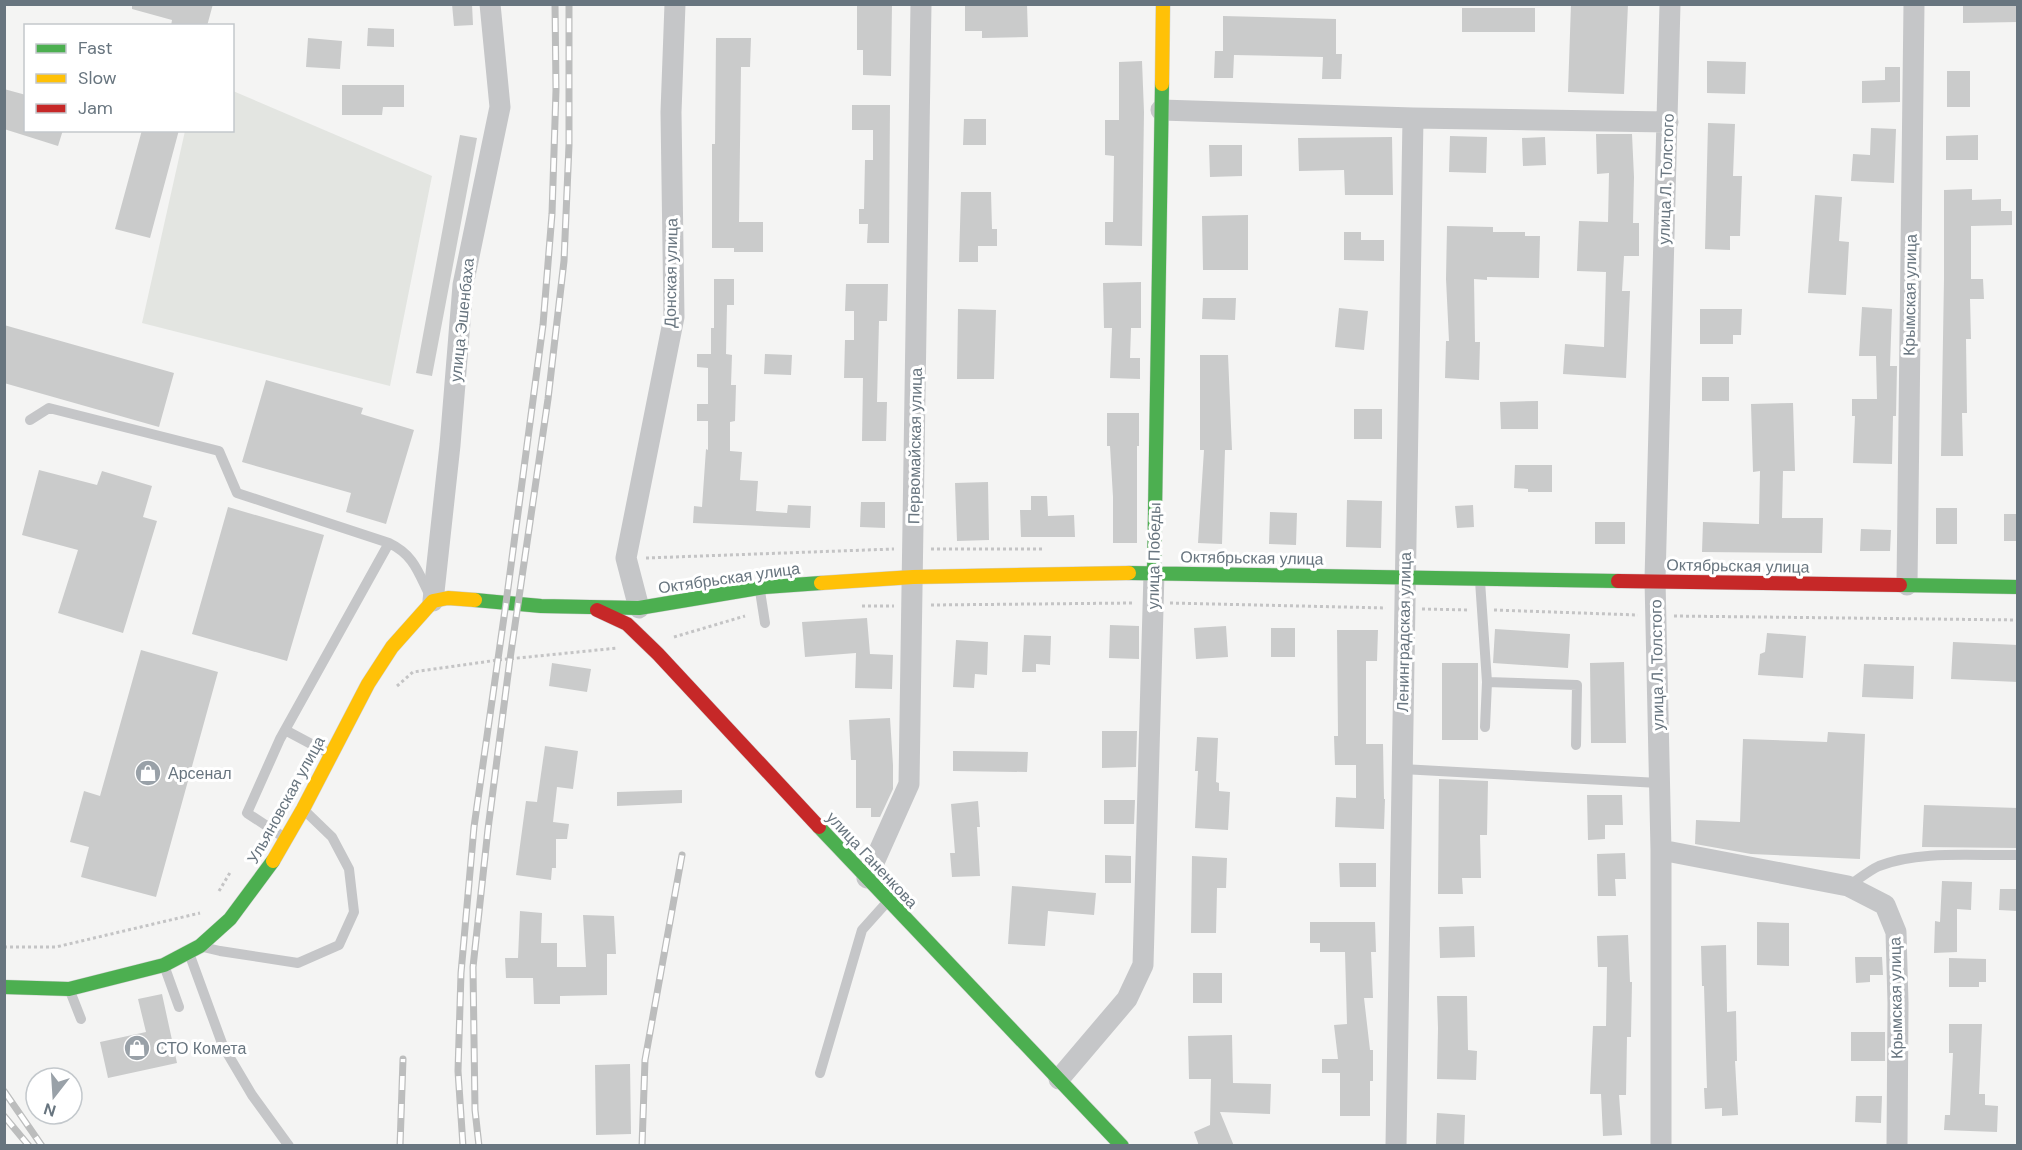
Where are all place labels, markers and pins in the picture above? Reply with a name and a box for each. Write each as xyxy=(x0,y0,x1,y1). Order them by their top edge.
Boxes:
shop icon: Арсенал xyxy=(133,758,163,788)
place label: Арсенал xyxy=(168,763,232,784)
shop icon: СТО Комета xyxy=(122,1033,152,1063)
place label: СТО Комета xyxy=(156,1038,247,1059)

